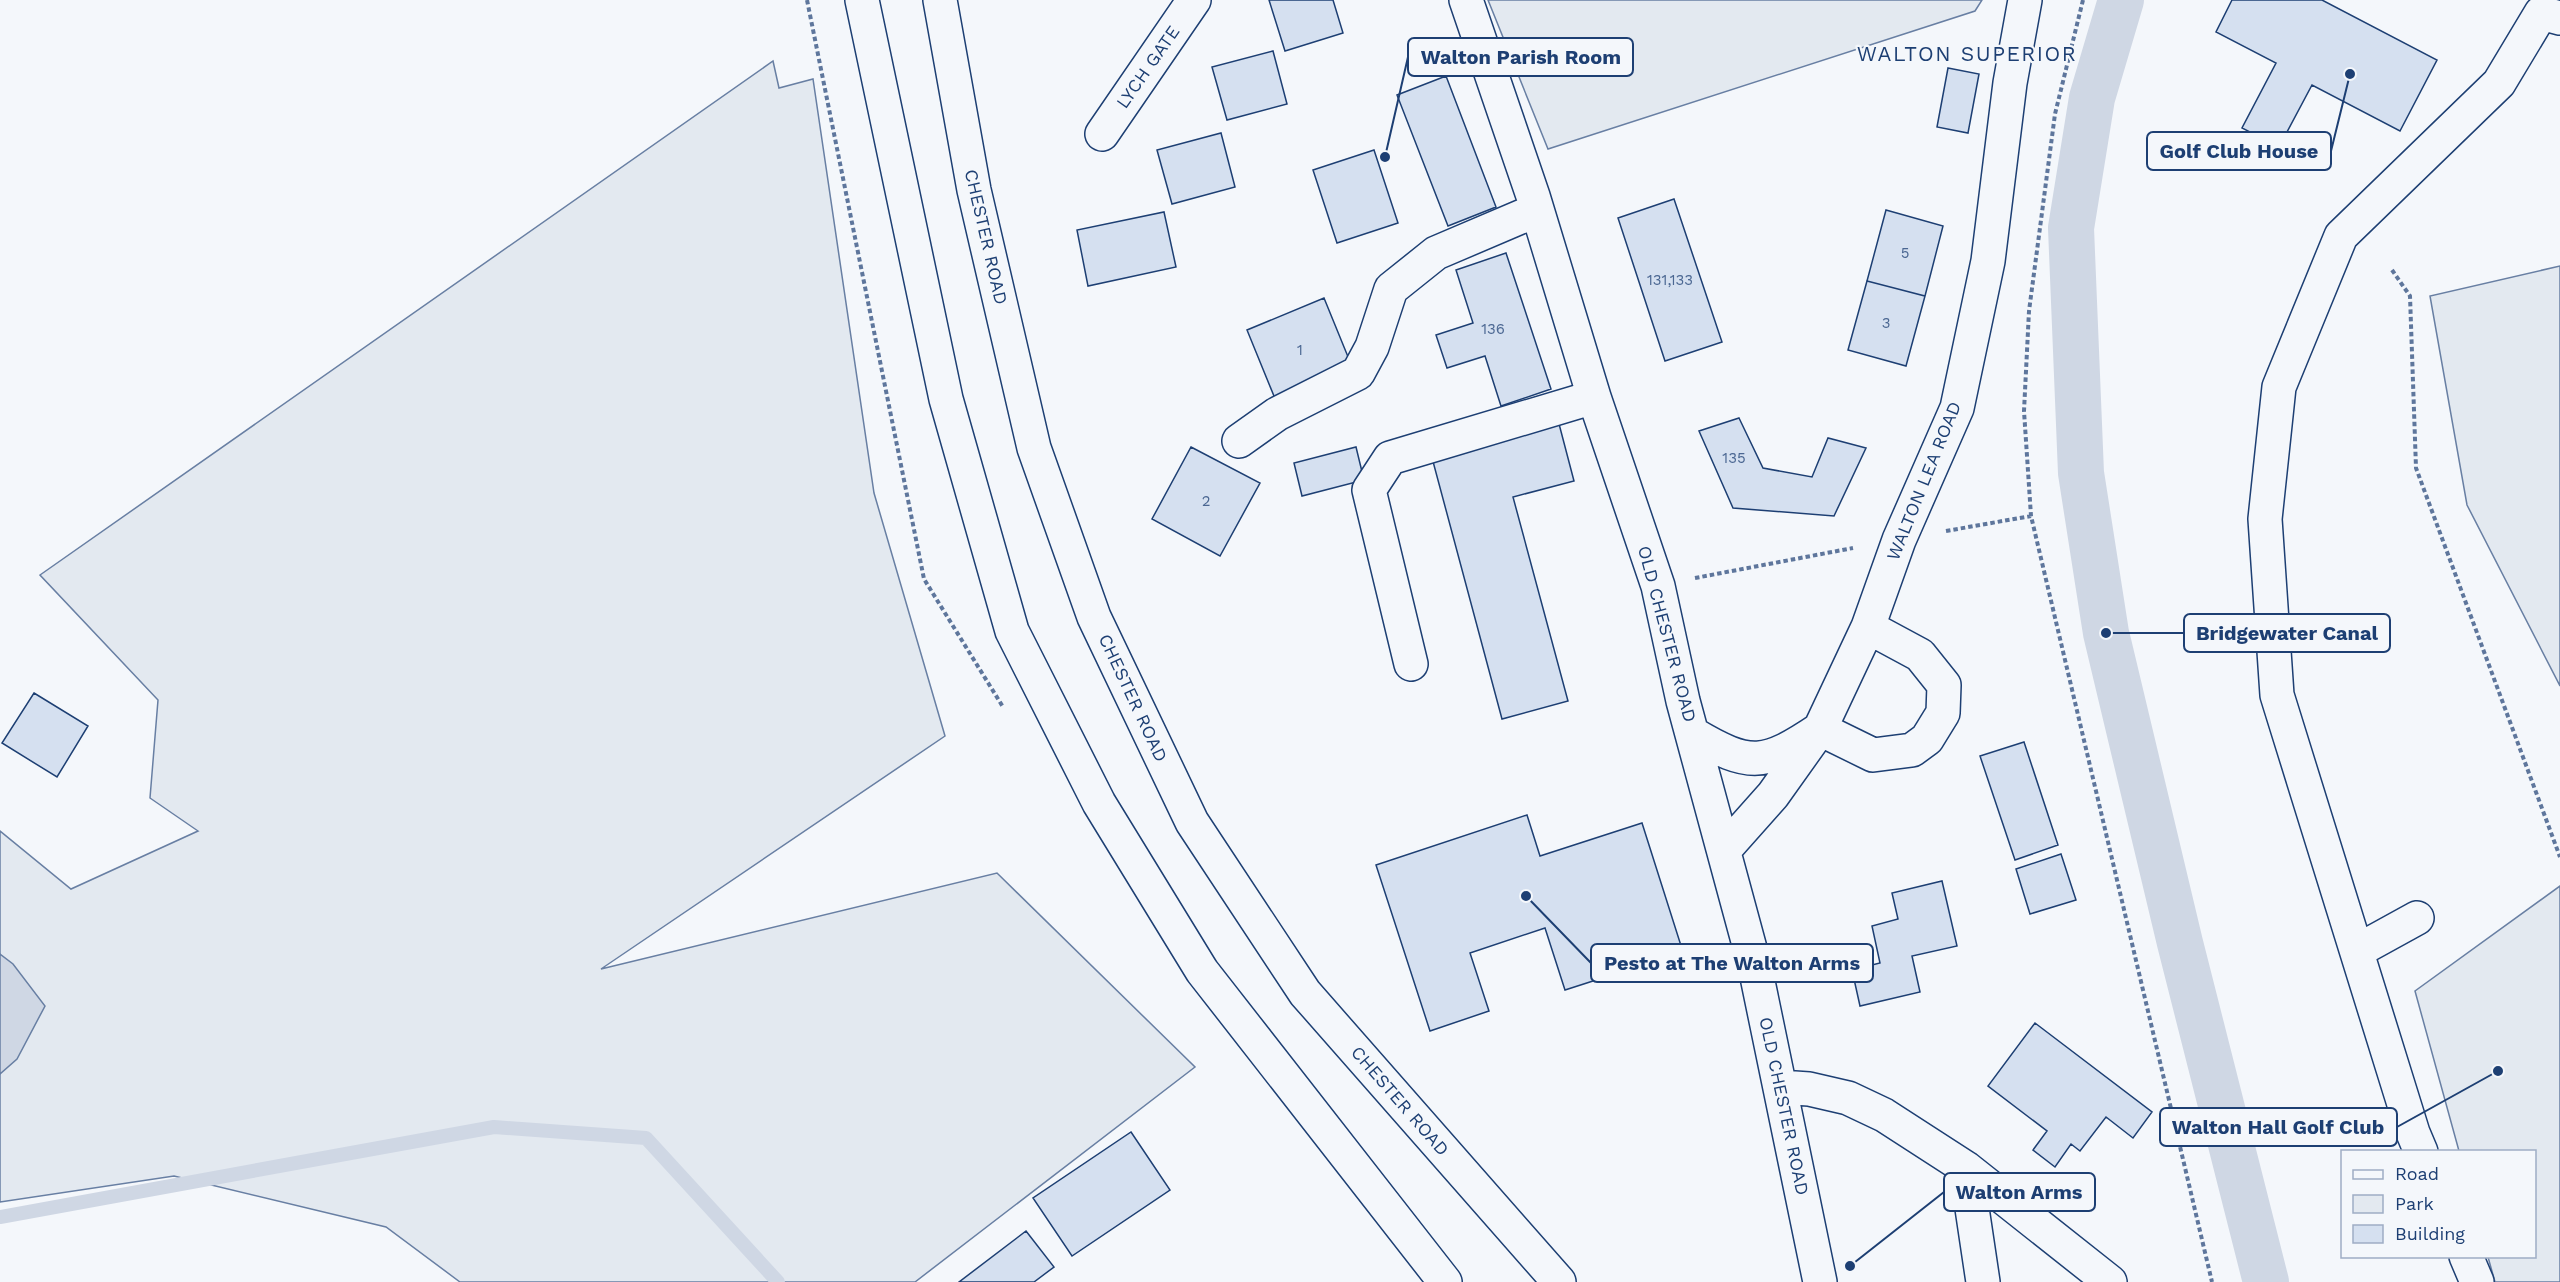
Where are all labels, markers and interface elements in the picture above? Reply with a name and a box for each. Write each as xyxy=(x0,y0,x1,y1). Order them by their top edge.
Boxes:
street label: LYCH GATE xyxy=(1111,21,1184,112)
callout: Walton Parish Room xyxy=(1408,38,1633,76)
district label: WALTON SUPERIOR xyxy=(1857,41,2077,66)
text: Walton Parish Room xyxy=(1421,45,1621,69)
callout: Golf Club House xyxy=(2147,132,2331,170)
text: Golf Club House xyxy=(2160,139,2318,163)
street label: CHESTER ROAD xyxy=(961,167,1012,307)
house number: 5 xyxy=(1901,244,1909,262)
house number: 131,133 xyxy=(1647,271,1693,289)
house number: 3 xyxy=(1882,314,1890,332)
house number: 136 xyxy=(1481,320,1505,338)
house number: 1 xyxy=(1297,341,1303,359)
street label: WALTON LEA ROAD xyxy=(1882,398,1965,563)
house number: 135 xyxy=(1722,449,1746,467)
house number: 2 xyxy=(1202,492,1210,510)
street label: OLD CHESTER ROAD xyxy=(1634,543,1701,724)
callout: Bridgewater Canal xyxy=(2184,614,2390,652)
text: Bridgewater Canal xyxy=(2196,621,2379,645)
street label: CHESTER ROAD xyxy=(1095,631,1172,765)
callout: Pesto at The Walton Arms xyxy=(1591,944,1873,982)
text: Pesto at The Walton Arms xyxy=(1604,951,1860,975)
street label: OLD CHESTER ROAD xyxy=(1755,1015,1814,1197)
street label: CHESTER ROAD xyxy=(1347,1042,1454,1160)
callout: Walton Hall Golf Club xyxy=(2160,1108,2397,1146)
text: Walton Hall Golf Club xyxy=(2172,1115,2384,1139)
legend xyxy=(2341,1150,2536,1258)
text: Road xyxy=(2395,1163,2439,1184)
callout: Walton Arms xyxy=(1944,1173,2095,1211)
text: Walton Arms xyxy=(1956,1180,2083,1204)
text: Park xyxy=(2395,1193,2434,1214)
text: Building xyxy=(2395,1223,2465,1244)

